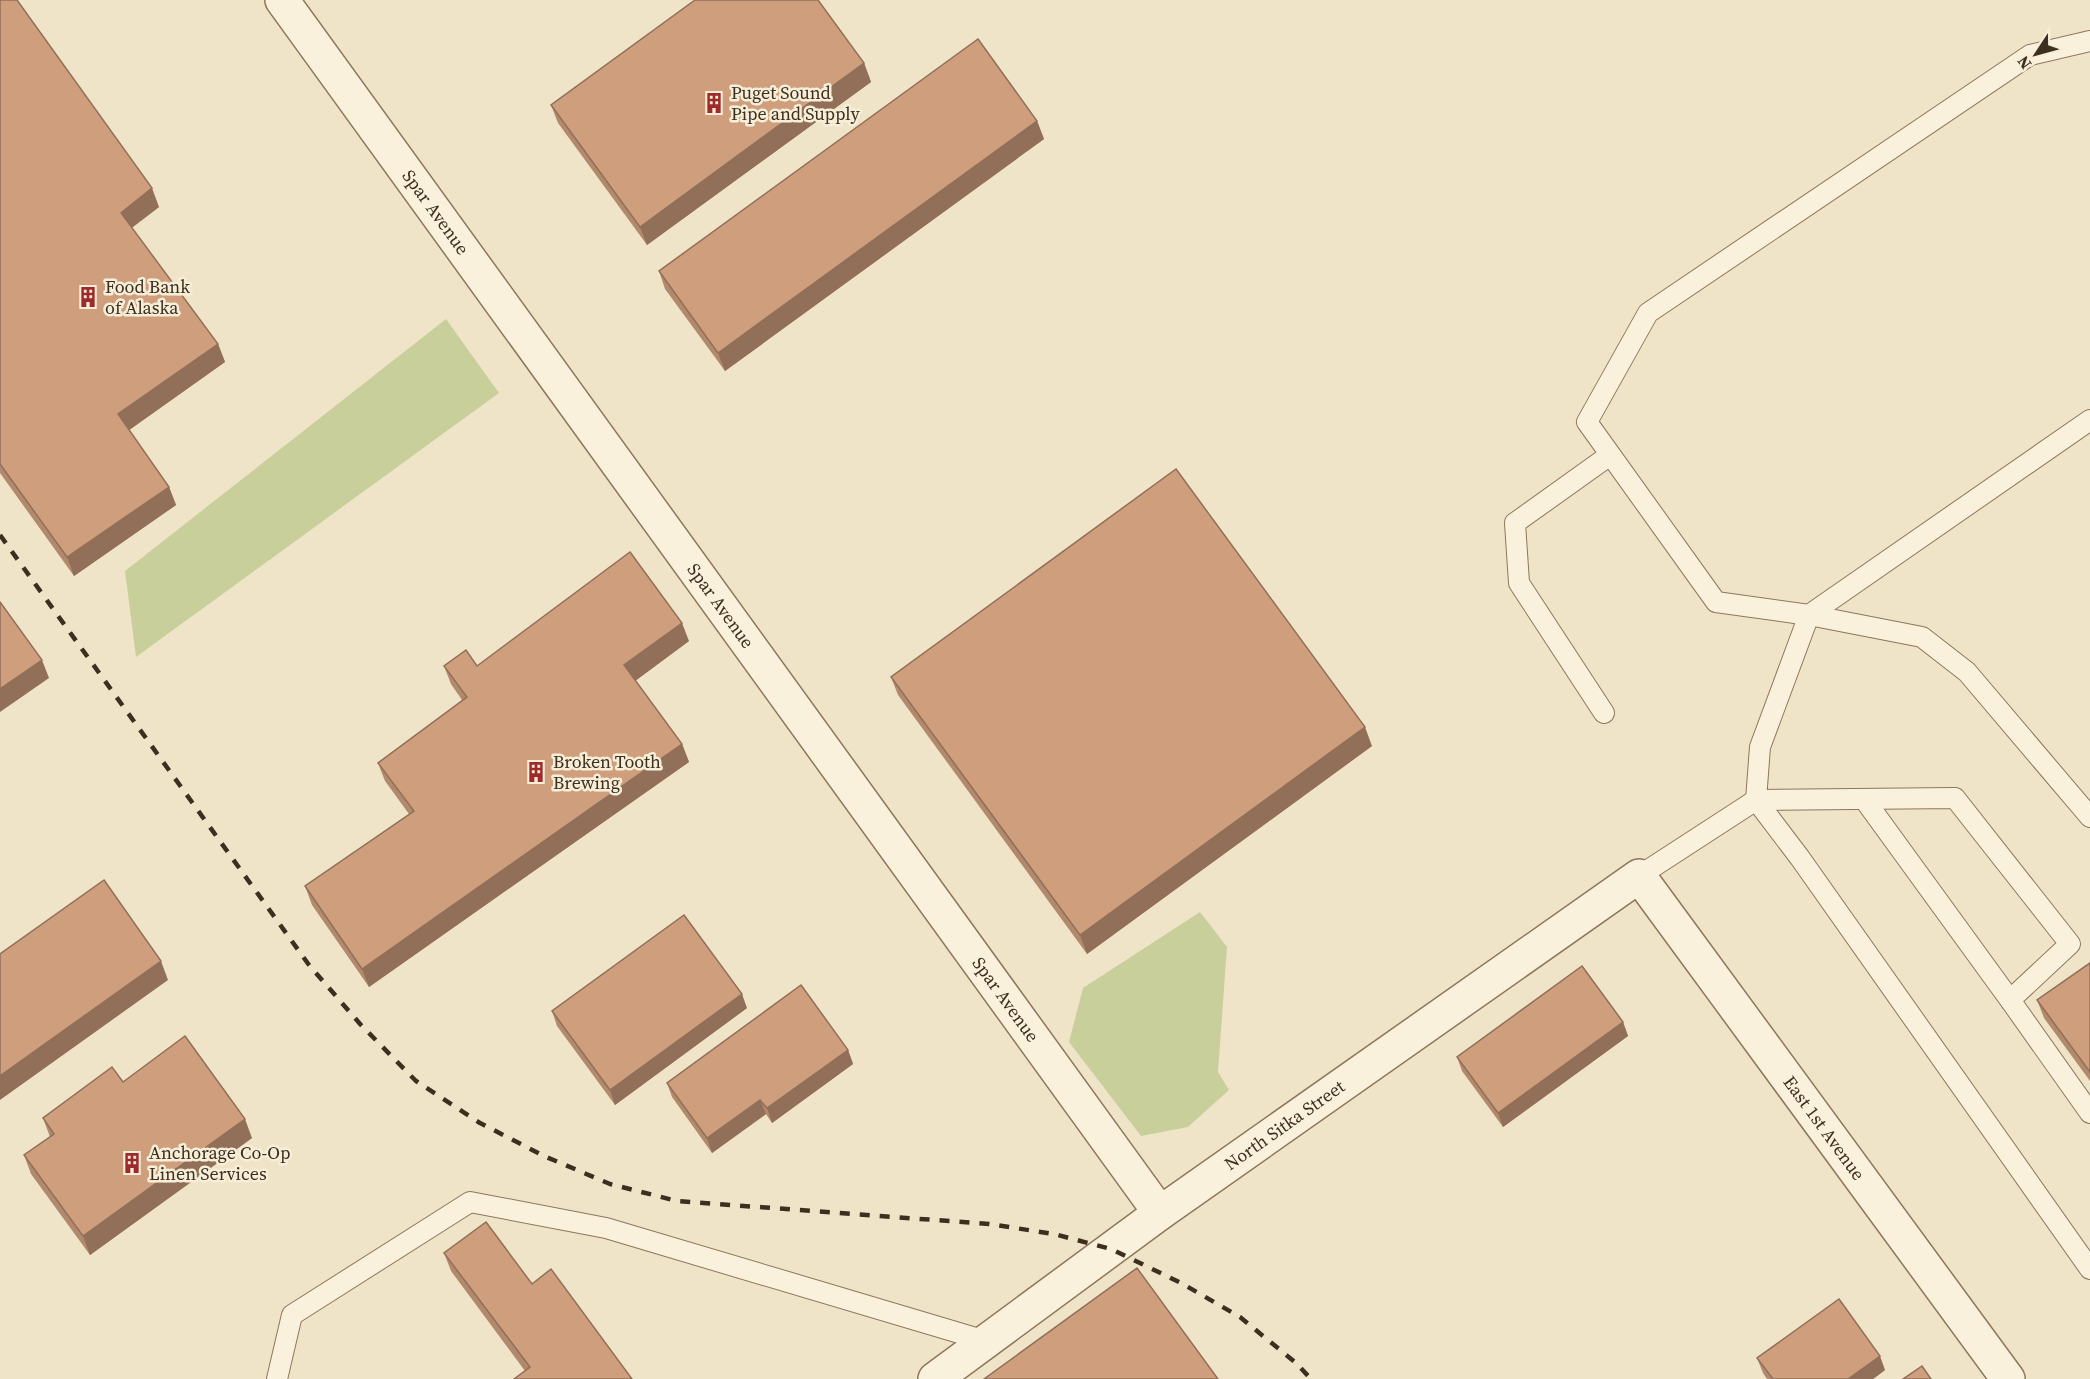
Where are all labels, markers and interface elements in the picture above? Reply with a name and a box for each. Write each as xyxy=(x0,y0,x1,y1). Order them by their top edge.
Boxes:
north arrow xyxy=(2006,24,2066,84)
text: N xyxy=(2011,51,2036,74)
place label: Puget Sound Pipe and Supply xyxy=(731,80,860,126)
building icon: Puget Sound Pipe and Supply xyxy=(702,91,726,115)
street label: Spar Avenue xyxy=(397,164,475,260)
place label: Food Bank of Alaska xyxy=(105,274,190,320)
building icon: Food Bank of Alaska xyxy=(76,285,100,309)
street label: Spar Avenue xyxy=(682,558,760,653)
place label: Broken Tooth Brewing xyxy=(553,749,661,795)
building icon: Broken Tooth Brewing xyxy=(524,760,548,784)
street label: Spar Avenue xyxy=(967,952,1045,1047)
street label: East 1st Avenue xyxy=(1778,1070,1871,1185)
street label: North Sitka Street xyxy=(1219,1074,1350,1176)
place label: Anchorage Co-Op Linen Services xyxy=(149,1140,291,1186)
building icon: Anchorage Co-Op Linen Services xyxy=(120,1151,144,1175)

